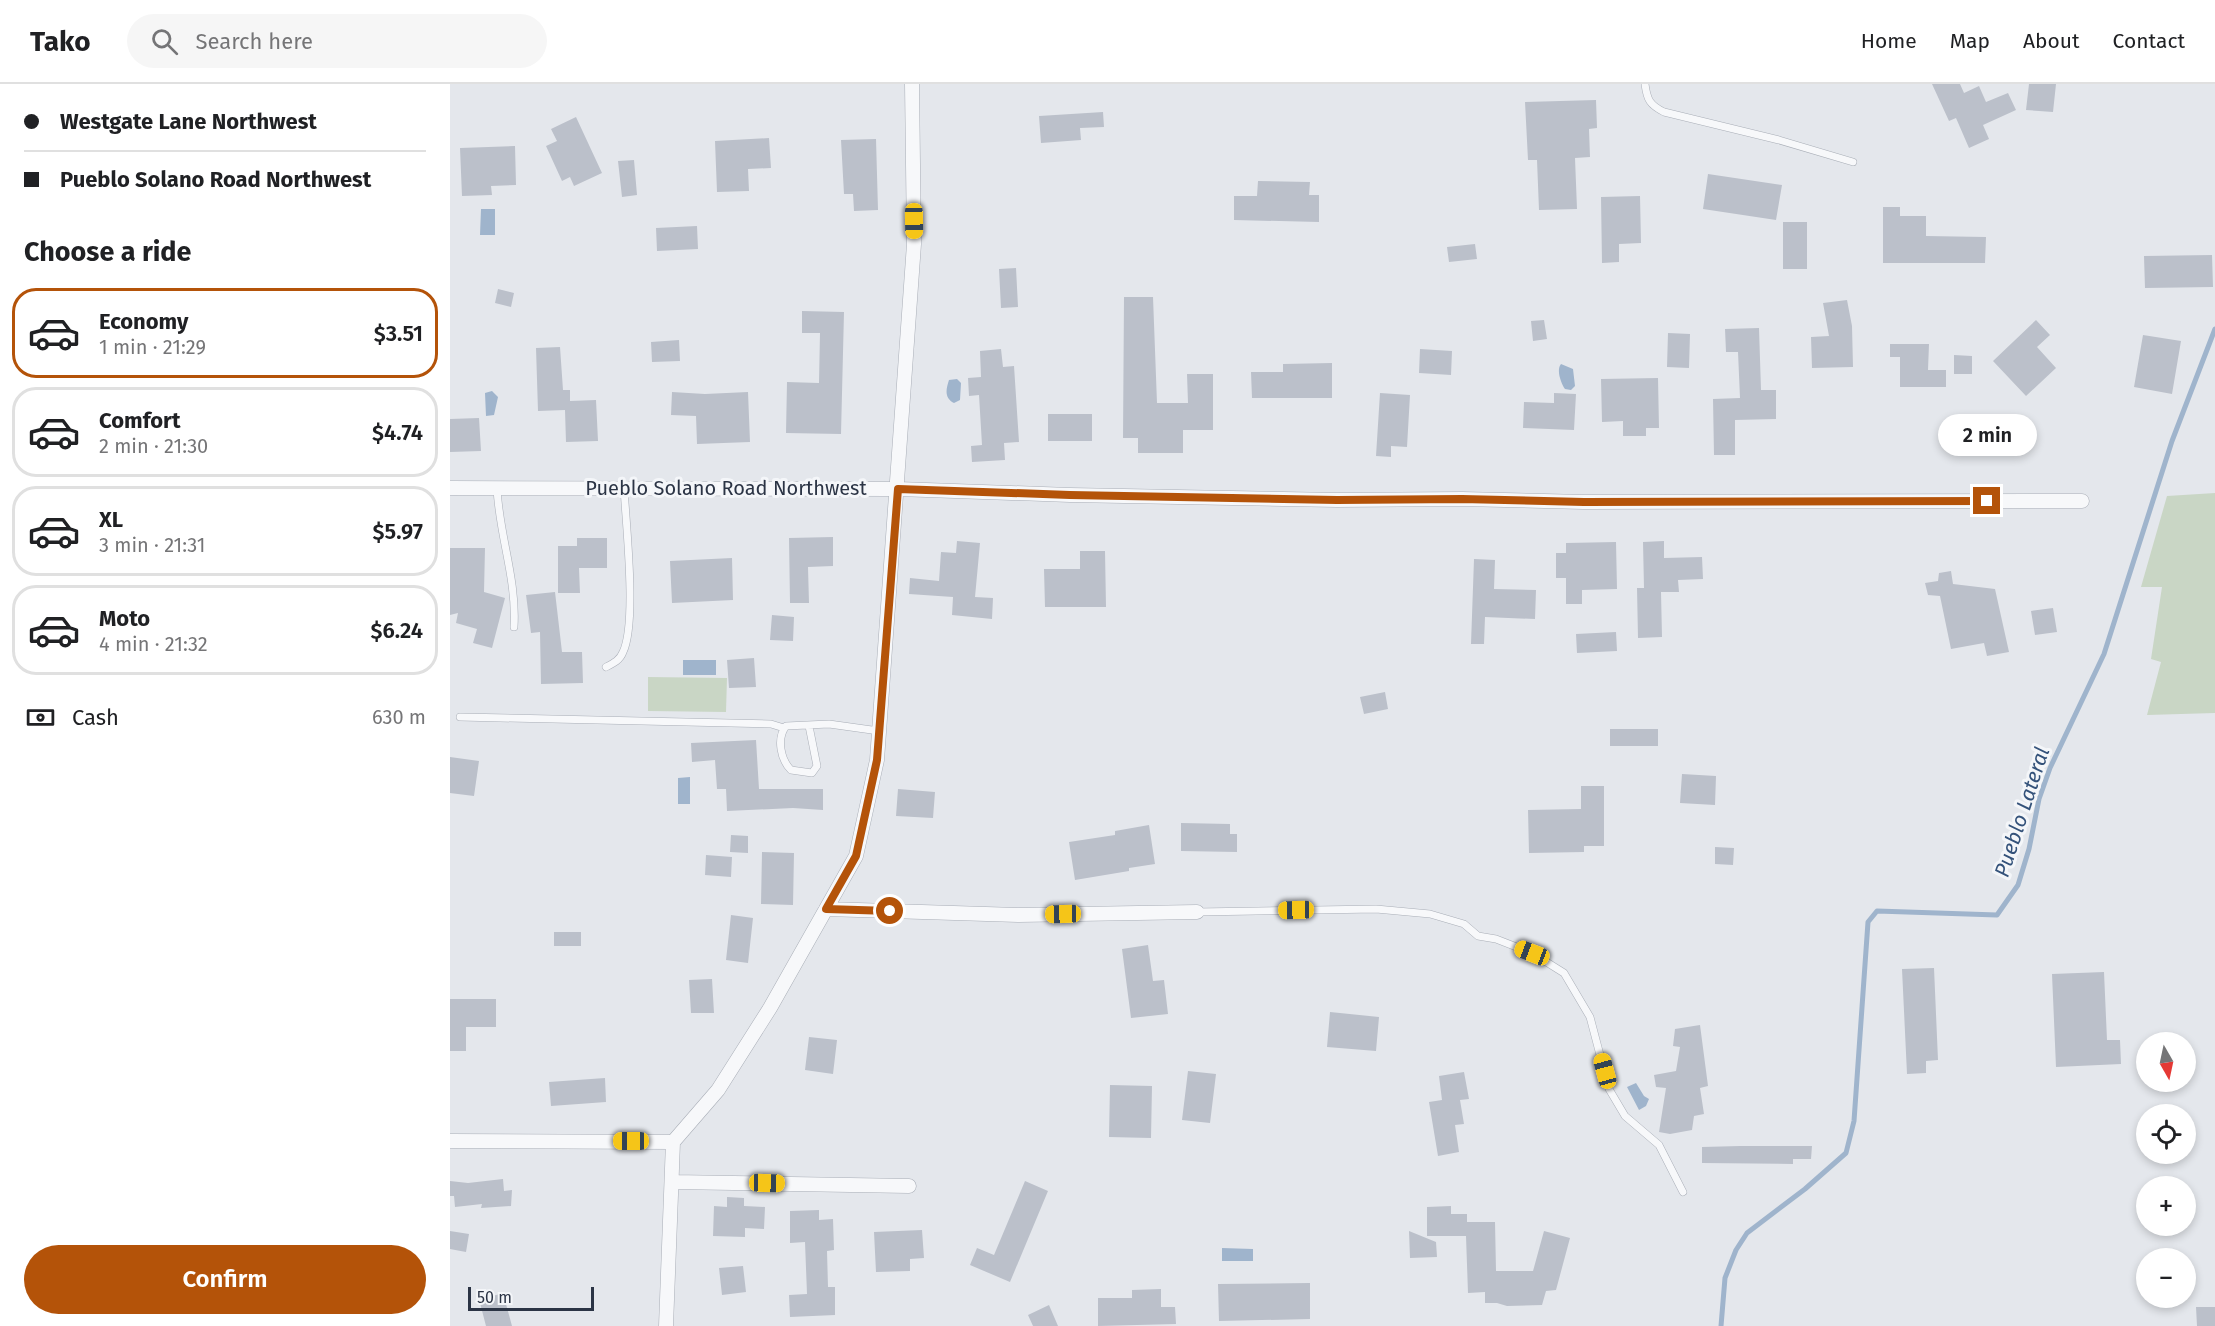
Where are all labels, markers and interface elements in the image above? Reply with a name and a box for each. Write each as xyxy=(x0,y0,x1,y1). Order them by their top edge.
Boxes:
search box xyxy=(127,14,547,68)
text: Tako xyxy=(30,25,91,58)
icon: search xyxy=(148,25,181,58)
text: Search here xyxy=(196,28,313,55)
text: Home xyxy=(1861,28,1917,54)
text: Map xyxy=(1950,28,1990,54)
text: About xyxy=(2023,28,2080,54)
text: Contact xyxy=(2113,28,2185,54)
text: Westgate Lane Northwest xyxy=(60,108,317,135)
text: Pueblo Solano Road Northwest xyxy=(60,166,371,193)
car xyxy=(905,203,923,239)
text: Choose a ride xyxy=(24,236,191,268)
icon: car xyxy=(27,306,81,360)
text: Economy xyxy=(99,308,188,335)
text: $3.51 xyxy=(374,320,423,347)
text: 1 min · 21:29 xyxy=(99,335,206,359)
icon: car xyxy=(27,405,81,459)
text: Comfort xyxy=(99,407,180,434)
callout: 2 min xyxy=(1938,414,2036,456)
text: $4.74 xyxy=(372,419,423,446)
text: 2 min xyxy=(1963,423,2012,447)
text: 2 min · 21:30 xyxy=(99,434,208,458)
street label: Pueblo Solano Road Northwest xyxy=(585,476,867,500)
route end xyxy=(1973,487,2000,514)
icon: car xyxy=(27,504,81,558)
text: XL xyxy=(99,506,123,533)
text: $5.97 xyxy=(373,518,423,545)
text: 3 min · 21:31 xyxy=(99,533,205,557)
icon: car xyxy=(27,603,81,657)
text: Moto xyxy=(99,605,150,632)
text: $6.24 xyxy=(371,617,423,644)
text: 4 min · 21:32 xyxy=(99,632,208,656)
icon: cash xyxy=(24,701,57,734)
text: Cash xyxy=(72,704,119,731)
text: 630 m xyxy=(372,705,426,729)
water label: Pueblo Lateral xyxy=(1989,744,2055,880)
route start xyxy=(876,897,903,924)
car xyxy=(1278,901,1314,919)
car xyxy=(1045,905,1081,923)
car xyxy=(1512,938,1552,968)
north arrow xyxy=(2136,1032,2196,1092)
map controls xyxy=(2136,1032,2196,1308)
car xyxy=(1592,1051,1618,1091)
button: locate xyxy=(2136,1104,2196,1164)
car xyxy=(613,1132,649,1150)
car xyxy=(749,1174,785,1192)
button: + xyxy=(2136,1176,2196,1236)
button: Confirm xyxy=(24,1245,426,1314)
button: − xyxy=(2136,1248,2196,1308)
scale bar xyxy=(468,1284,594,1312)
text: 50 m xyxy=(477,1288,512,1307)

